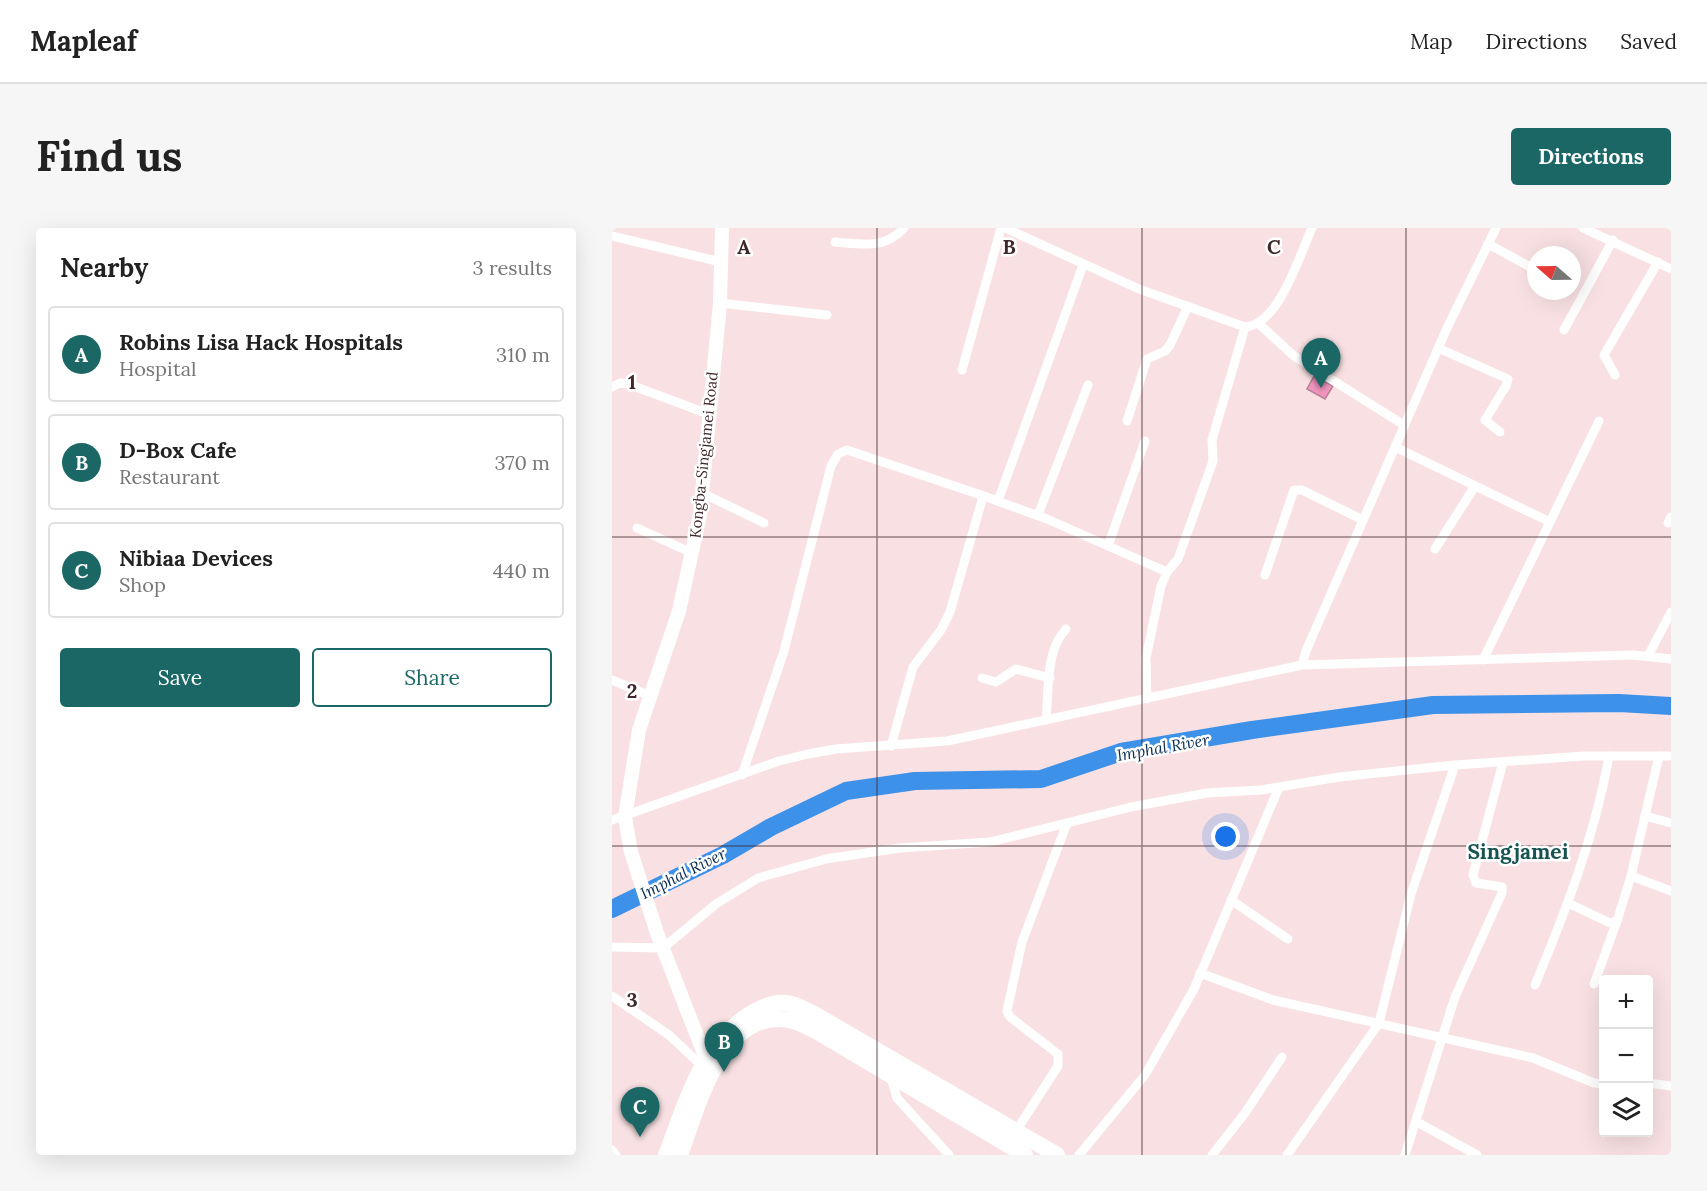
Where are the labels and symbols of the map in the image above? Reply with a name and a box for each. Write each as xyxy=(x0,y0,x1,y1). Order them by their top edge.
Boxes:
text: A xyxy=(737,234,751,259)
text: B xyxy=(1002,234,1016,259)
text: C xyxy=(1267,234,1281,259)
north arrow xyxy=(1527,246,1581,300)
pin: A xyxy=(1302,338,1340,388)
text: 1 xyxy=(628,369,636,394)
street label: Kongba-Singjamei Road xyxy=(685,371,722,539)
text: 2 xyxy=(627,678,637,703)
water label: Imphal River xyxy=(1115,729,1211,765)
your location xyxy=(1211,822,1240,851)
district label: Singjamei xyxy=(1467,838,1569,865)
water label: Imphal River xyxy=(637,843,730,903)
text: 3 xyxy=(626,987,638,1012)
pin: B xyxy=(704,1022,744,1072)
pin: C xyxy=(621,1088,660,1137)

